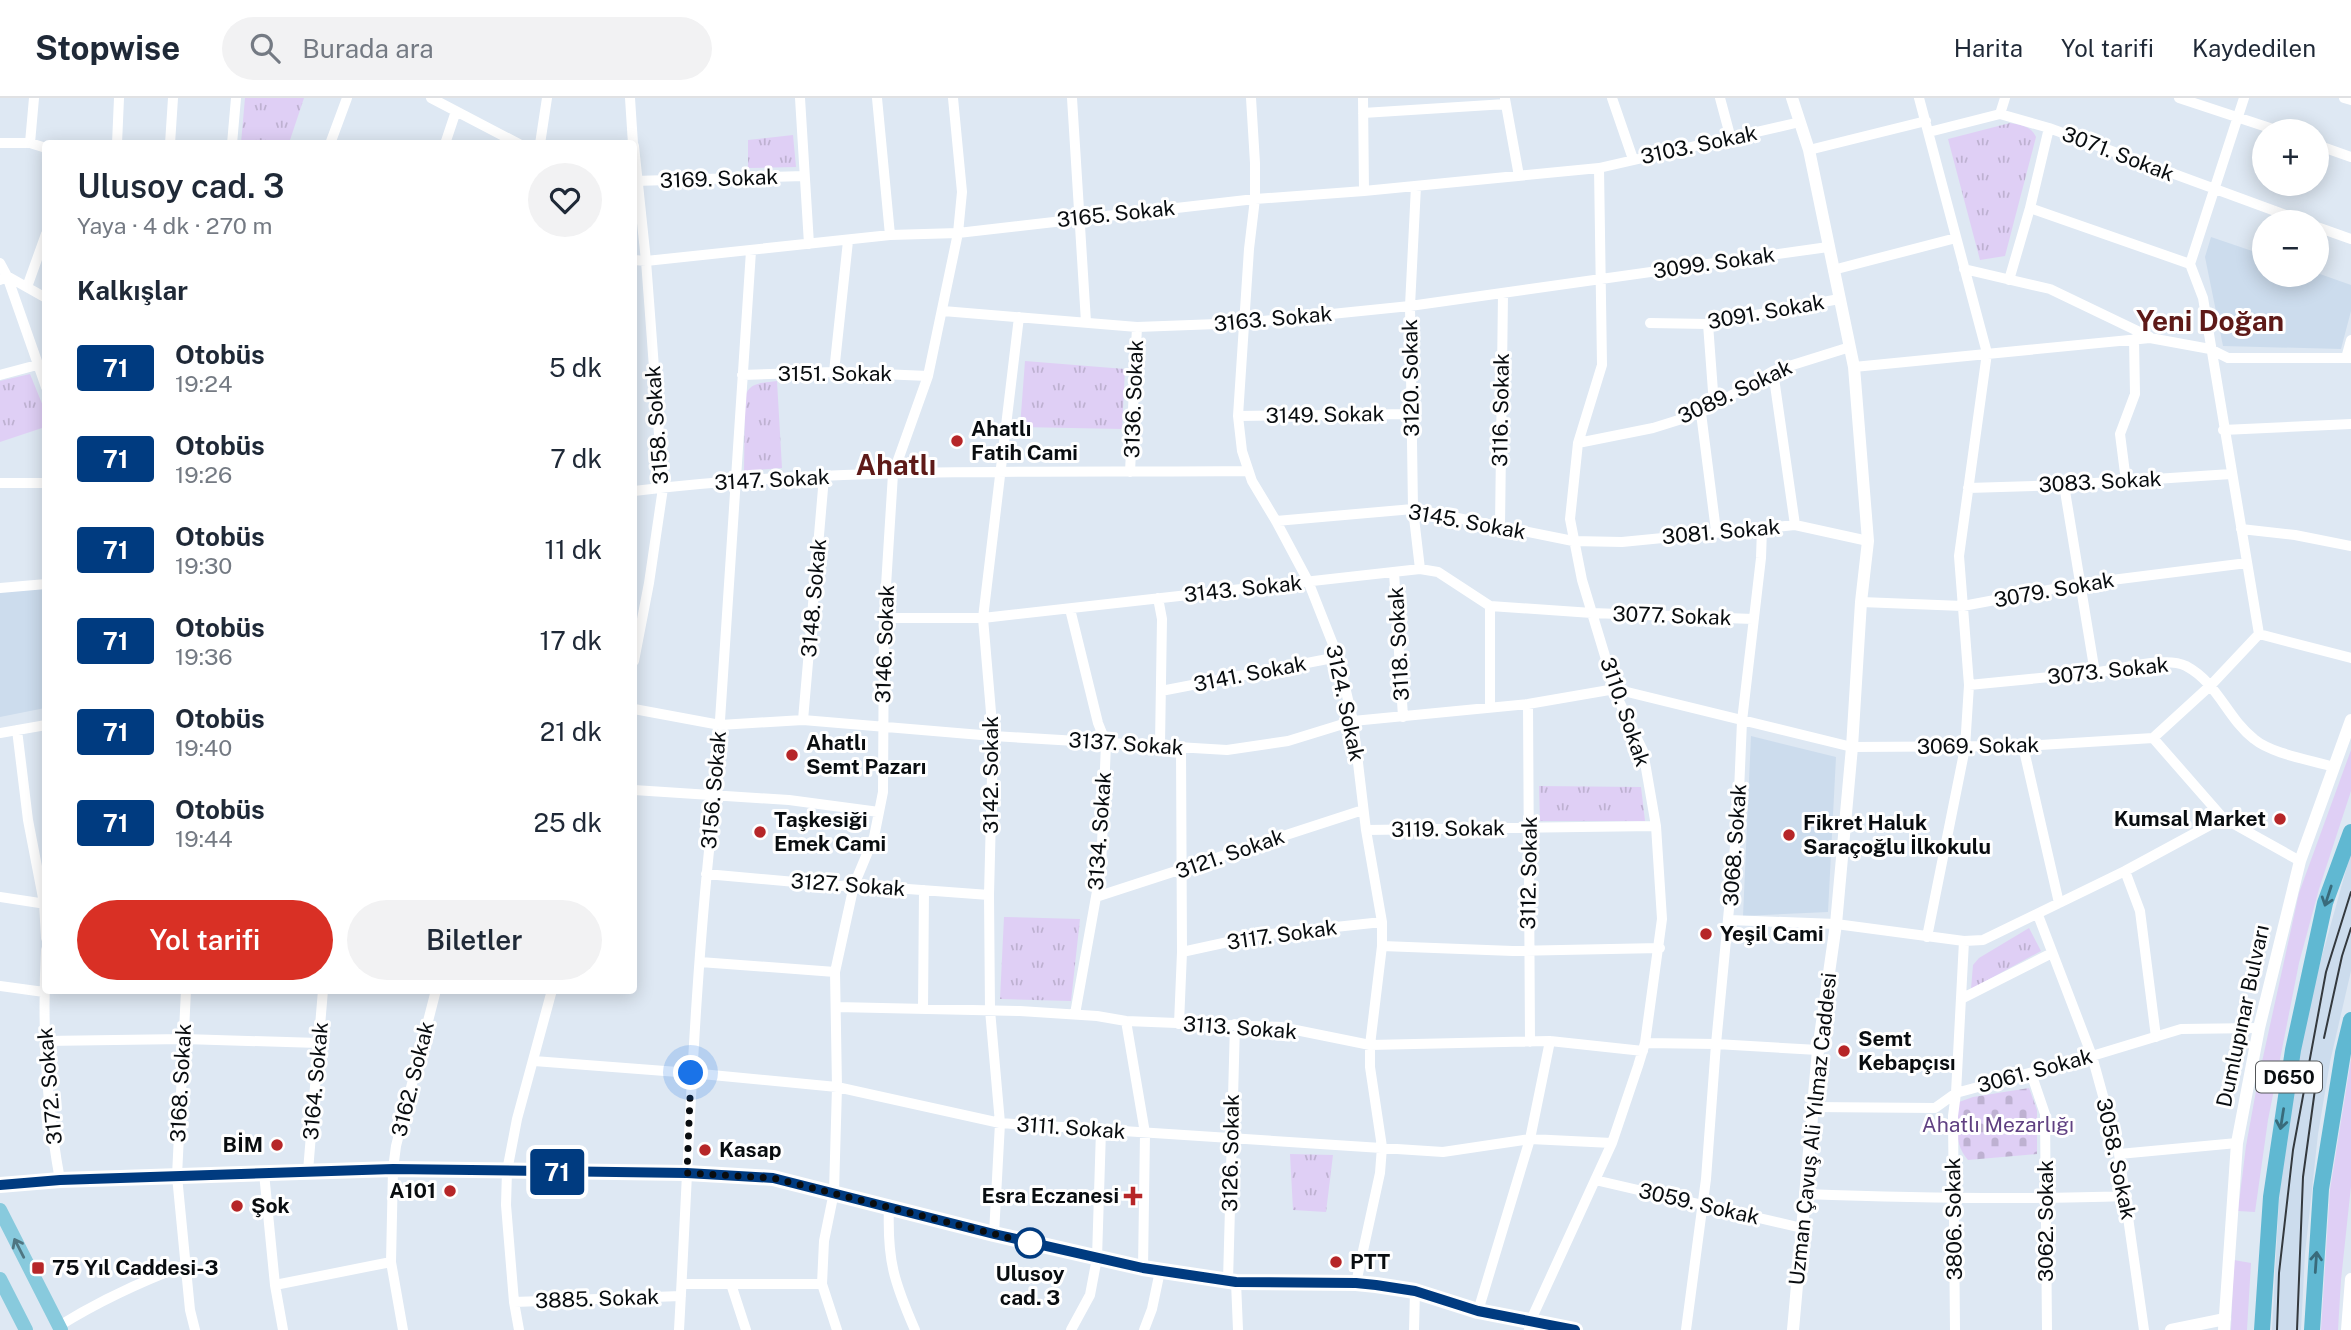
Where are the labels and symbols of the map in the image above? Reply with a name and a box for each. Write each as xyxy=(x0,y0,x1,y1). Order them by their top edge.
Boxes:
street label: 3103. Sokak xyxy=(1638,120,1760,169)
street label: 3071. Sokak xyxy=(2059,121,2178,186)
street label: 3169. Sokak xyxy=(659,164,779,193)
street label: 3165. Sokak xyxy=(1056,195,1177,232)
street label: 3099. Sokak xyxy=(1652,242,1776,283)
street label: 3091. Sokak xyxy=(1706,289,1826,334)
street label: 3163. Sokak xyxy=(1213,301,1333,336)
district label: Yeni Doğan xyxy=(2136,304,2284,337)
street label: 3120. Sokak xyxy=(1397,319,1424,437)
street label: 3136. Sokak xyxy=(1119,339,1148,459)
street label: 3116. Sokak xyxy=(1487,353,1514,467)
street label: 3089. Sokak xyxy=(1674,354,1796,429)
street label: 3151. Sokak xyxy=(778,361,892,386)
street label: 3158. Sokak xyxy=(640,364,673,485)
street label: 3149. Sokak xyxy=(1265,401,1385,428)
place label: Ahatlı Fatih Cami xyxy=(971,416,1078,465)
marker: Ahatlı Fatih Cami xyxy=(949,433,965,449)
district label: Ahatlı xyxy=(856,448,936,481)
street label: 3147. Sokak xyxy=(714,464,831,495)
street label: 3083. Sokak xyxy=(2038,466,2162,497)
street label: 3145. Sokak xyxy=(1406,499,1528,544)
street label: 3081. Sokak xyxy=(1661,514,1781,549)
street label: 3148. Sokak xyxy=(796,537,831,658)
street label: 3079. Sokak xyxy=(1992,567,2116,612)
street label: 3143. Sokak xyxy=(1183,570,1304,607)
street label: 3146. Sokak xyxy=(870,584,899,704)
street label: 3118. Sokak xyxy=(1383,586,1414,702)
street label: 3077. Sokak xyxy=(1612,601,1732,630)
street label: 3124. Sokak xyxy=(1321,643,1370,763)
street label: 3141. Sokak xyxy=(1192,650,1308,697)
street label: 3073. Sokak xyxy=(2046,652,2170,689)
street label: 3110. Sokak xyxy=(1595,654,1656,770)
street label: 3142. Sokak xyxy=(978,716,1003,834)
street label: 3137. Sokak xyxy=(1068,727,1185,760)
street label: 3156. Sokak xyxy=(696,729,731,850)
place label: Ahatlı Semt Pazarı xyxy=(806,730,926,779)
street label: 3069. Sokak xyxy=(1917,732,2040,759)
marker: Ahatlı Semt Pazarı xyxy=(784,747,800,763)
street label: 3134. Sokak xyxy=(1083,771,1116,891)
street label: 3068. Sokak xyxy=(1718,783,1751,907)
place label: Kumsal Market xyxy=(2114,806,2266,831)
place label: Taşkesiği Emek Cami xyxy=(774,807,886,856)
place label: Fikret Haluk Saraçoğlu İlkokulu xyxy=(1803,810,1991,859)
marker: Kumsal Market xyxy=(2272,811,2288,827)
street label: 3119. Sokak xyxy=(1391,815,1505,842)
street label: 3112. Sokak xyxy=(1515,816,1542,930)
street label: 3121. Sokak xyxy=(1172,823,1288,884)
marker: Taşkesiği Emek Cami xyxy=(752,824,768,840)
marker: Fikret Haluk Saraçoğlu İlkokulu xyxy=(1781,827,1797,843)
street label: 3127. Sokak xyxy=(790,868,906,901)
one-way arrow xyxy=(2321,885,2334,907)
street label: 3117. Sokak xyxy=(1225,914,1339,955)
place label: Yeşil Cami xyxy=(1720,921,1823,946)
street label: Dumlupınar Bulvarı xyxy=(2211,922,2274,1109)
marker: Yeşil Cami xyxy=(1698,926,1714,942)
street label: Uzman Çavuş Ali Yılmaz Caddesi xyxy=(1784,971,1841,1287)
street label: 3113. Sokak xyxy=(1182,1011,1298,1044)
street label: 3162. Sokak xyxy=(386,1018,439,1139)
street label: 3164. Sokak xyxy=(298,1021,333,1141)
street label: 3168. Sokak xyxy=(165,1023,196,1143)
street label: 3172. Sokak xyxy=(32,1026,67,1146)
place label: Semt Kebapçısı xyxy=(1858,1026,1956,1075)
marker: Semt Kebapçısı xyxy=(1836,1043,1852,1059)
street label: 3061. Sokak xyxy=(1975,1043,2095,1098)
your location xyxy=(673,1055,708,1090)
road number: D650 xyxy=(2256,1062,2322,1093)
street label: 3126. Sokak xyxy=(1217,1094,1244,1212)
street label: 3058. Sokak xyxy=(2091,1096,2142,1222)
one-way arrow xyxy=(2276,1107,2289,1129)
street label: 3111. Sokak xyxy=(1016,1111,1127,1144)
park label: Ahatlı Mezarlığı xyxy=(1922,1112,2074,1137)
place label: BİM xyxy=(223,1132,263,1157)
marker: BİM xyxy=(269,1137,285,1153)
place label: Kasap xyxy=(719,1137,781,1162)
marker: Kasap xyxy=(697,1142,713,1158)
line badge: 71 xyxy=(526,1149,588,1195)
street label: 3806. Sokak xyxy=(1940,1157,1967,1281)
street label: 3062. Sokak xyxy=(2033,1160,2058,1282)
street label: 3059. Sokak xyxy=(1636,1177,1762,1230)
place label: A101 xyxy=(389,1178,436,1203)
marker: A101 xyxy=(442,1183,458,1199)
place label: Esra Eczanesi xyxy=(982,1183,1119,1208)
marker: Esra Eczanesi xyxy=(1125,1188,1141,1204)
place label: Şok xyxy=(251,1193,290,1218)
marker: Şok xyxy=(229,1198,245,1214)
marker: Ulusoy cad. 3 xyxy=(1015,1228,1045,1258)
one-way arrow xyxy=(12,1238,26,1259)
place label: PTT xyxy=(1350,1249,1390,1274)
one-way arrow xyxy=(2310,1251,2323,1274)
marker: PTT xyxy=(1328,1254,1344,1270)
place label: 75 Yıl Caddesi-3 xyxy=(52,1255,218,1280)
marker: 75 Yıl Caddesi-3 xyxy=(30,1260,46,1276)
place label: Ulusoy cad. 3 xyxy=(995,1261,1065,1310)
street label: 3885. Sokak xyxy=(535,1284,660,1313)

